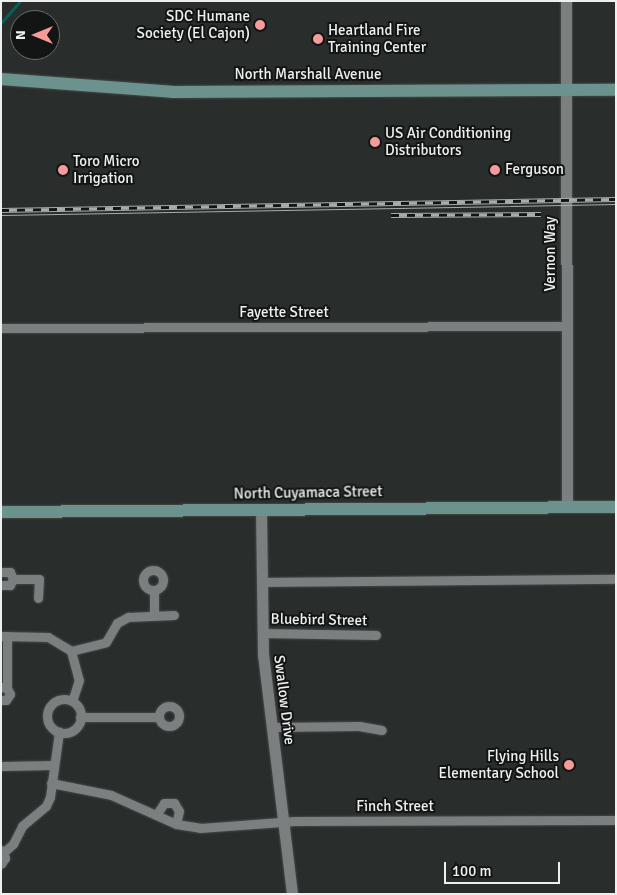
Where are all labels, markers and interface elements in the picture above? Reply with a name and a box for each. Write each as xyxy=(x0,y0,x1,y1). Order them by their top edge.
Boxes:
place label: SDC Humane Society (El Cajon) xyxy=(137,7,250,42)
north arrow xyxy=(10,10,60,60)
marker: SDC Humane Society (El Cajon) xyxy=(254,19,266,31)
place label: Heartland Fire Training Center xyxy=(328,21,426,56)
text: N xyxy=(12,30,29,40)
marker: Heartland Fire Training Center xyxy=(312,33,324,45)
street label: North Marshall Avenue xyxy=(235,66,381,84)
place label: US Air Conditioning Distributors xyxy=(385,124,511,159)
marker: US Air Conditioning Distributors xyxy=(369,136,381,148)
place label: Toro Micro Irrigation xyxy=(73,152,140,187)
place label: Ferguson xyxy=(505,161,564,179)
marker: Toro Micro Irrigation xyxy=(57,164,69,176)
marker: Ferguson xyxy=(489,164,501,176)
street label: Vernon Way xyxy=(542,217,560,291)
street label: Fayette Street xyxy=(239,304,329,322)
street label: North Cuyamaca Street xyxy=(233,483,383,503)
street label: Bluebird Street xyxy=(271,610,367,630)
street label: Swallow Drive xyxy=(270,654,298,746)
place label: Flying Hills Elementary School xyxy=(438,747,559,782)
marker: Flying Hills Elementary School xyxy=(563,759,575,771)
street label: Finch Street xyxy=(356,798,434,816)
scale bar xyxy=(447,852,563,884)
text: 100 m xyxy=(452,862,492,880)

